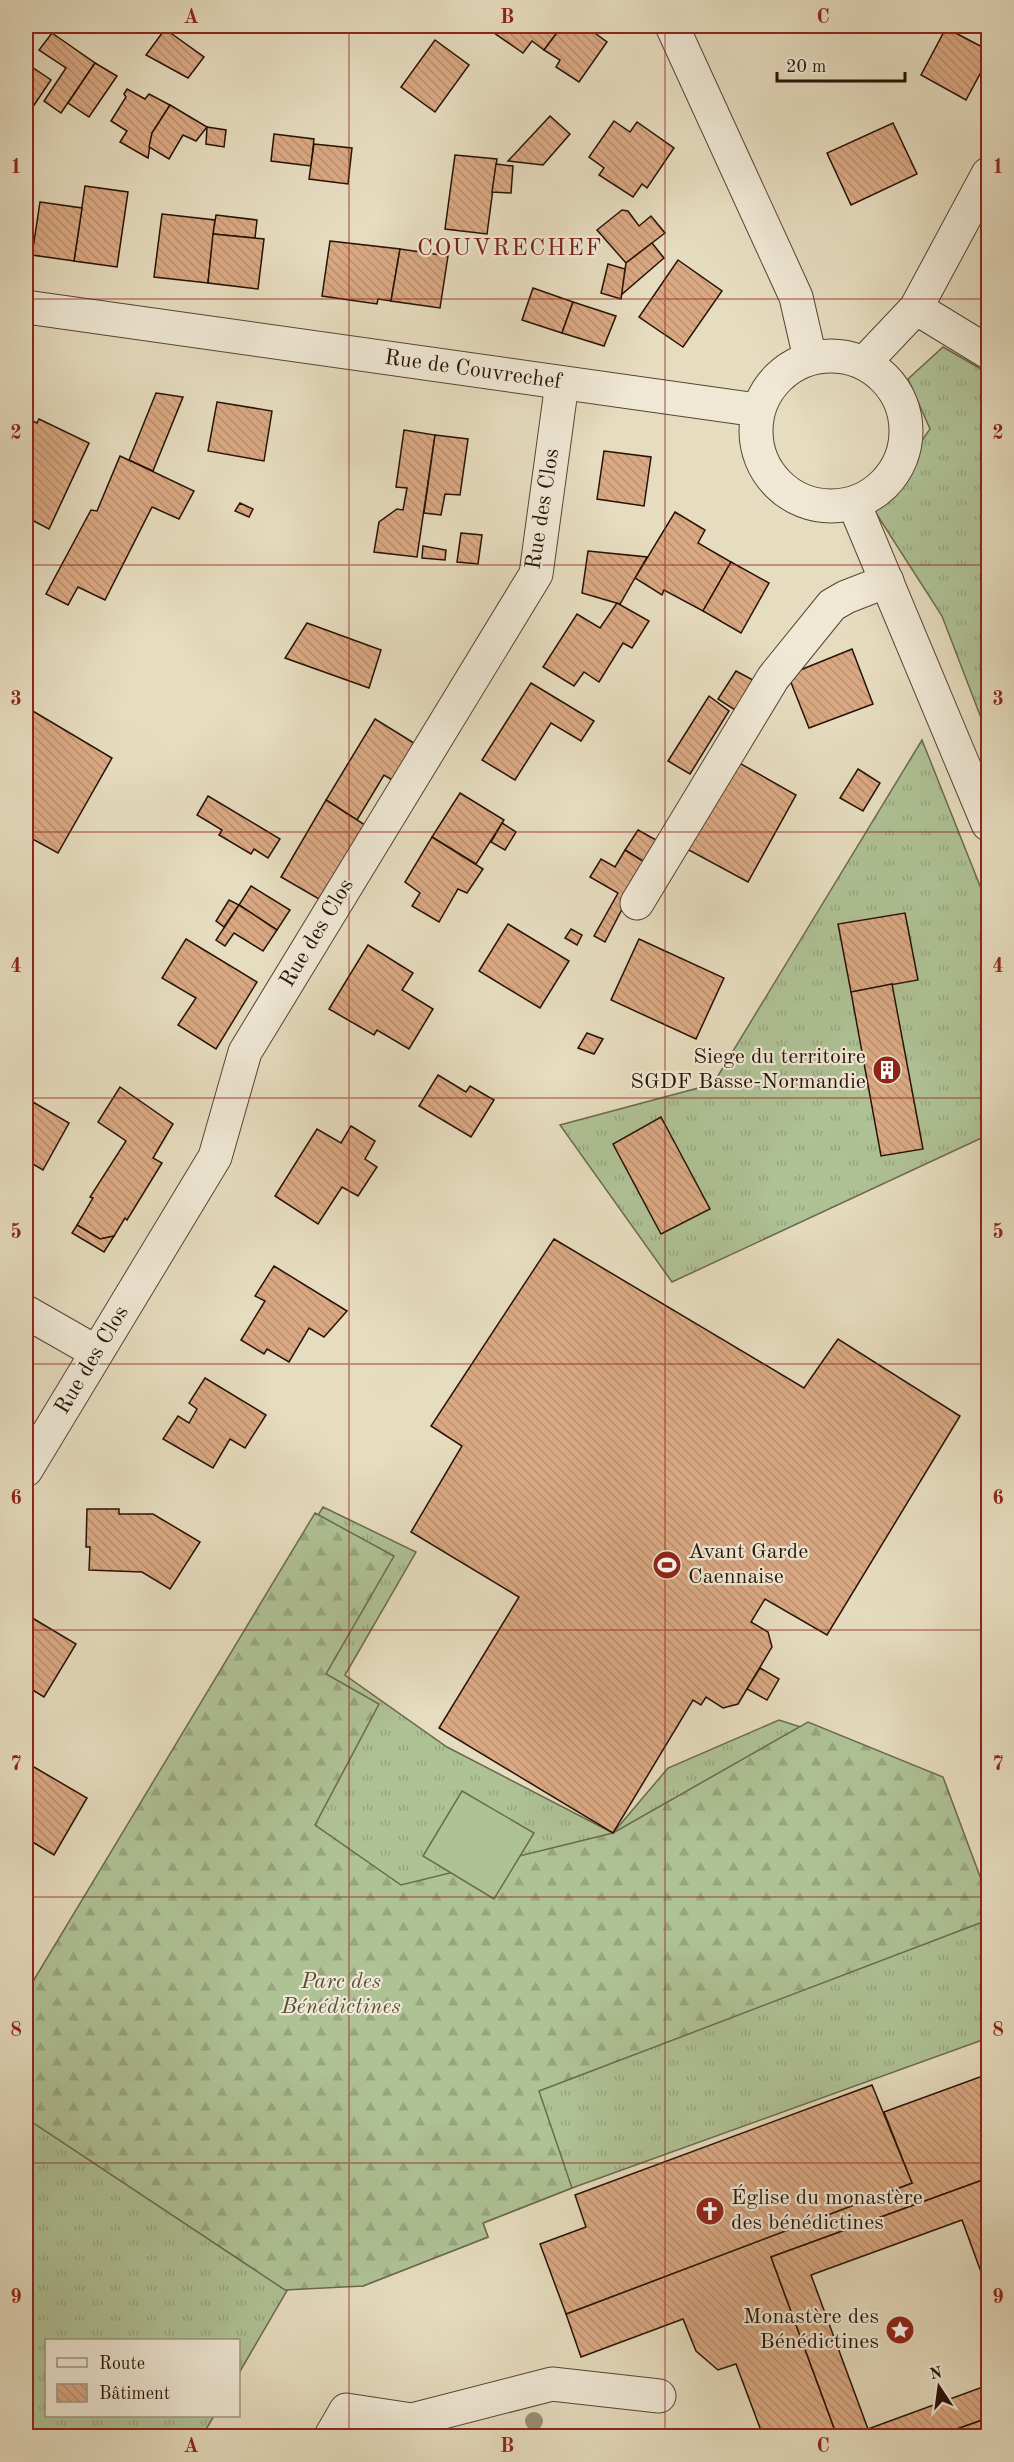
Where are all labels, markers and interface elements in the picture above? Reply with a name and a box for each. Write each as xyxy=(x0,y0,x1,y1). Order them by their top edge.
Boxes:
text: A xyxy=(183,8,199,28)
text: B xyxy=(500,8,514,28)
text: C xyxy=(816,8,830,28)
scale bar xyxy=(777,45,904,83)
text: 20 m xyxy=(786,58,826,76)
text: 1 xyxy=(10,158,22,178)
text: 1 xyxy=(992,158,1004,178)
district label: COUVRECHEF xyxy=(417,237,603,261)
street label: Rue de Couvrechef xyxy=(383,347,564,393)
text: 2 xyxy=(10,424,22,444)
text: 2 xyxy=(992,424,1004,444)
street label: Rue des Clos xyxy=(523,447,563,571)
text: 3 xyxy=(10,690,22,710)
text: 3 xyxy=(992,690,1004,710)
street label: Rue des Clos xyxy=(276,875,358,991)
text: 4 xyxy=(10,957,22,977)
text: 4 xyxy=(992,957,1004,977)
place label: Siege du territoire SGDF Basse-Normandie xyxy=(630,1046,866,1093)
building icon: Siege du territoire SGDF Basse-Normandie xyxy=(871,1054,903,1086)
text: 5 xyxy=(10,1222,22,1243)
text: 5 xyxy=(992,1222,1004,1243)
street label: Rue des Clos xyxy=(51,1302,133,1418)
text: 6 xyxy=(10,1489,22,1509)
text: 6 xyxy=(992,1489,1004,1509)
place label: Avant Garde Caennaise xyxy=(688,1541,808,1588)
sports icon: Avant Garde Caennaise xyxy=(651,1549,683,1581)
text: 7 xyxy=(10,1755,22,1775)
text: 7 xyxy=(992,1755,1004,1775)
park label: Parc des Bénédictines xyxy=(280,1971,401,2018)
text: 8 xyxy=(10,2021,22,2041)
text: 8 xyxy=(992,2021,1004,2041)
place label: Église du monastère des bénédictines xyxy=(731,2184,923,2234)
church icon: Église du monastère des bénédictines xyxy=(694,2195,726,2227)
text: 9 xyxy=(10,2288,22,2308)
text: 9 xyxy=(992,2288,1004,2308)
place label: Monastère des Bénédictines xyxy=(743,2306,879,2353)
place icon: Monastère des Bénédictines xyxy=(884,2314,916,2346)
legend xyxy=(45,2339,240,2417)
text: Route xyxy=(99,2355,145,2373)
north arrow xyxy=(909,2357,969,2417)
text: N xyxy=(928,2365,945,2384)
text: Bâtiment xyxy=(99,2385,170,2403)
text: A xyxy=(183,2437,199,2457)
text: B xyxy=(500,2437,514,2457)
text: C xyxy=(816,2437,830,2457)

